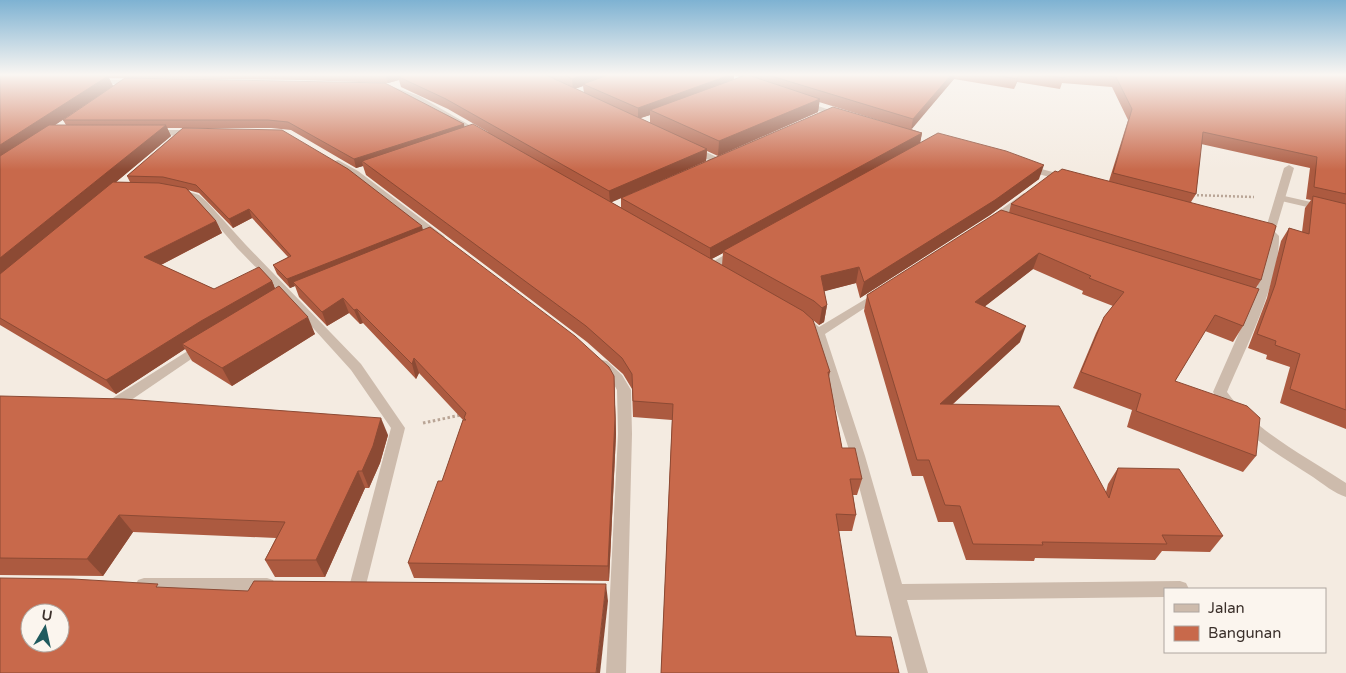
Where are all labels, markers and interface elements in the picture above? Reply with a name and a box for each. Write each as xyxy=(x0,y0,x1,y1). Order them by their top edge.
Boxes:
legend xyxy=(1164,588,1326,653)
text: Jalan xyxy=(1208,599,1245,617)
north arrow xyxy=(20,603,70,653)
text: U xyxy=(40,606,54,625)
text: Bangunan xyxy=(1208,624,1281,642)

